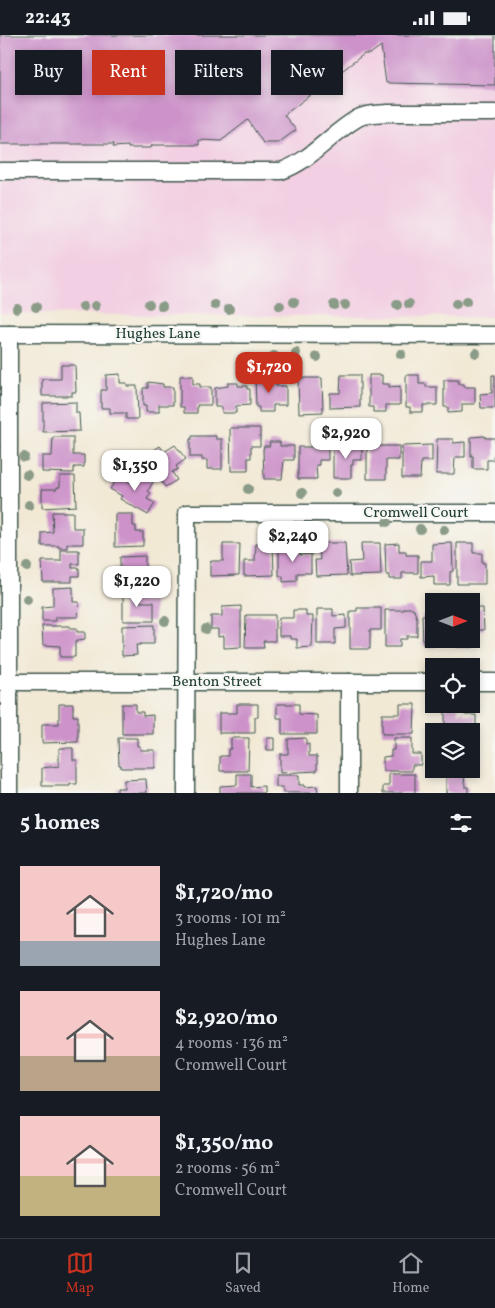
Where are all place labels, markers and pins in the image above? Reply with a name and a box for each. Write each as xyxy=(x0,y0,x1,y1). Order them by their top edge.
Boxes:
pin: $1,720 xyxy=(228,351,310,394)
pin: $2,920 xyxy=(305,417,387,460)
pin: $1,350 xyxy=(94,449,176,492)
pin: $2,240 xyxy=(252,521,334,563)
pin: $1,220 xyxy=(96,565,178,608)

